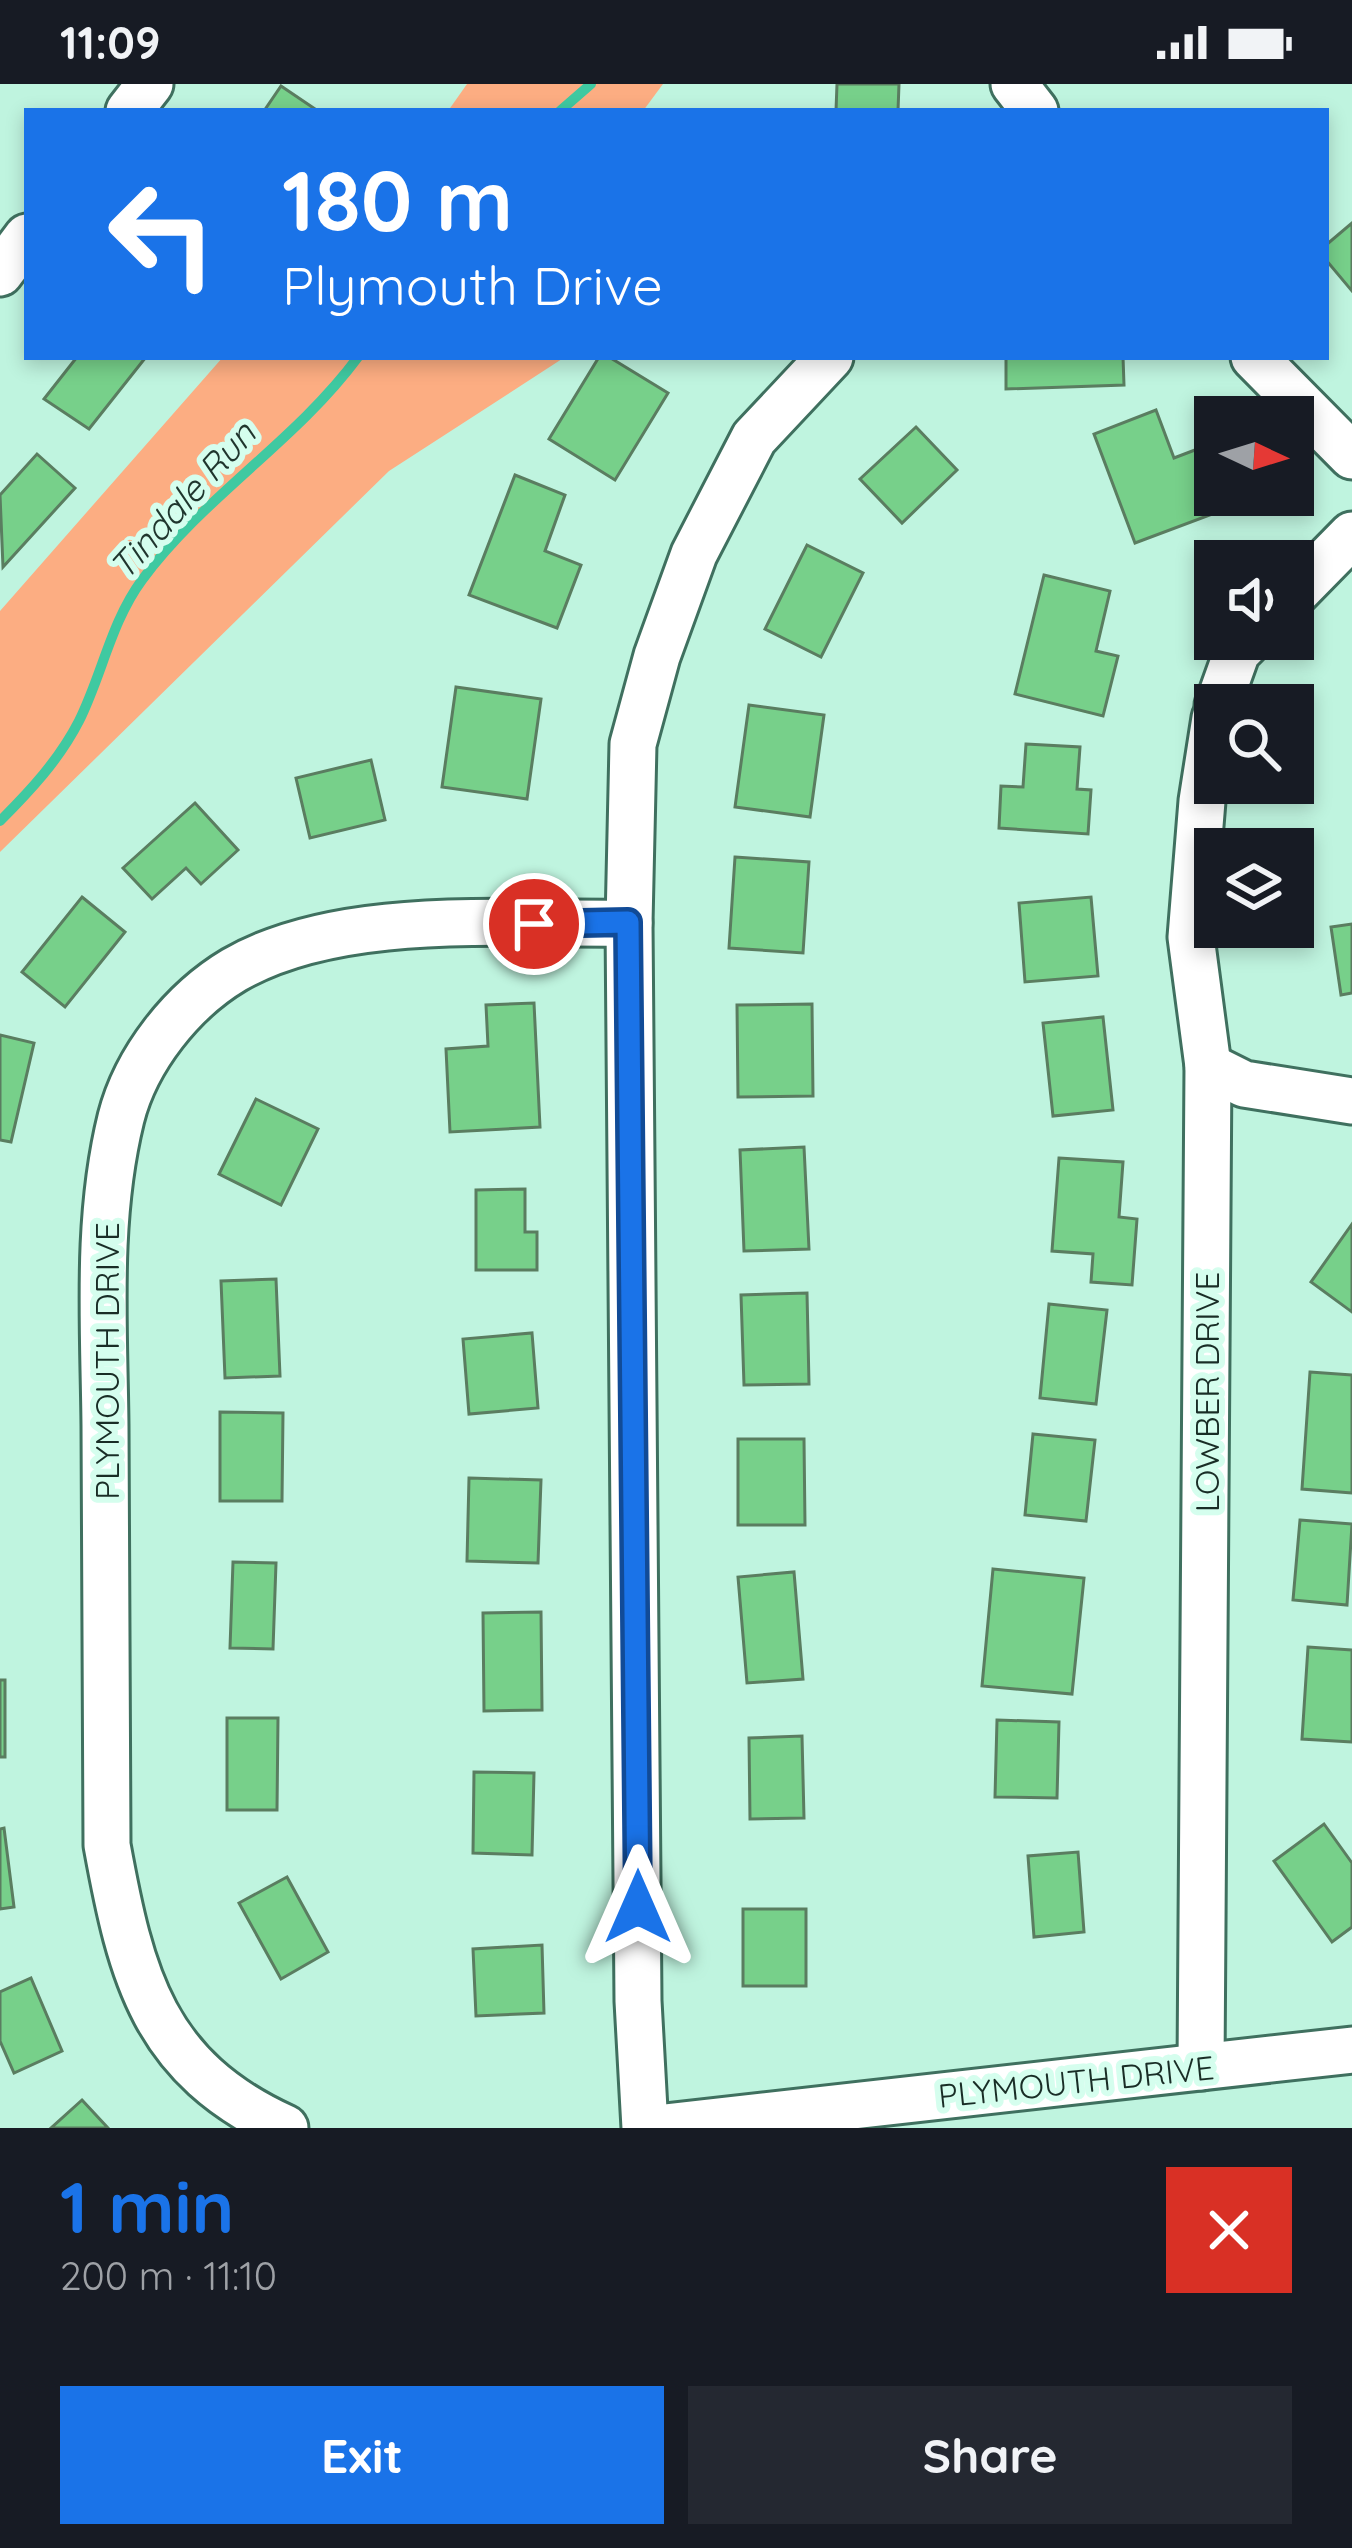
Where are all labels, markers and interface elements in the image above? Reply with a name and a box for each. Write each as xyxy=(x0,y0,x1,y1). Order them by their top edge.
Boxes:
text: 11:09 xyxy=(60,14,161,70)
text: 180 m xyxy=(282,147,513,252)
icon: left xyxy=(84,156,240,312)
text: Plymouth Drive xyxy=(282,251,663,319)
north arrow xyxy=(1194,396,1314,516)
map controls xyxy=(1194,396,1314,948)
water label: Tindale Run xyxy=(99,411,265,588)
button: sound xyxy=(1194,540,1314,660)
button: search xyxy=(1194,684,1314,804)
button: layers xyxy=(1194,828,1314,948)
pin xyxy=(483,873,585,975)
icon: arrive xyxy=(501,891,567,957)
street label: PLYMOUTH DRIVE xyxy=(86,1222,127,1500)
street label: LOWBER DRIVE xyxy=(1186,1272,1227,1512)
position arrow xyxy=(575,1844,701,1970)
street label: PLYMOUTH DRIVE xyxy=(936,2046,1216,2116)
text: 1 min xyxy=(60,2161,234,2251)
button: close xyxy=(1166,2167,1292,2293)
text: 200 m · 11:10 xyxy=(60,2251,277,2300)
button: Exit xyxy=(60,2386,664,2524)
button: Share xyxy=(688,2386,1292,2524)

